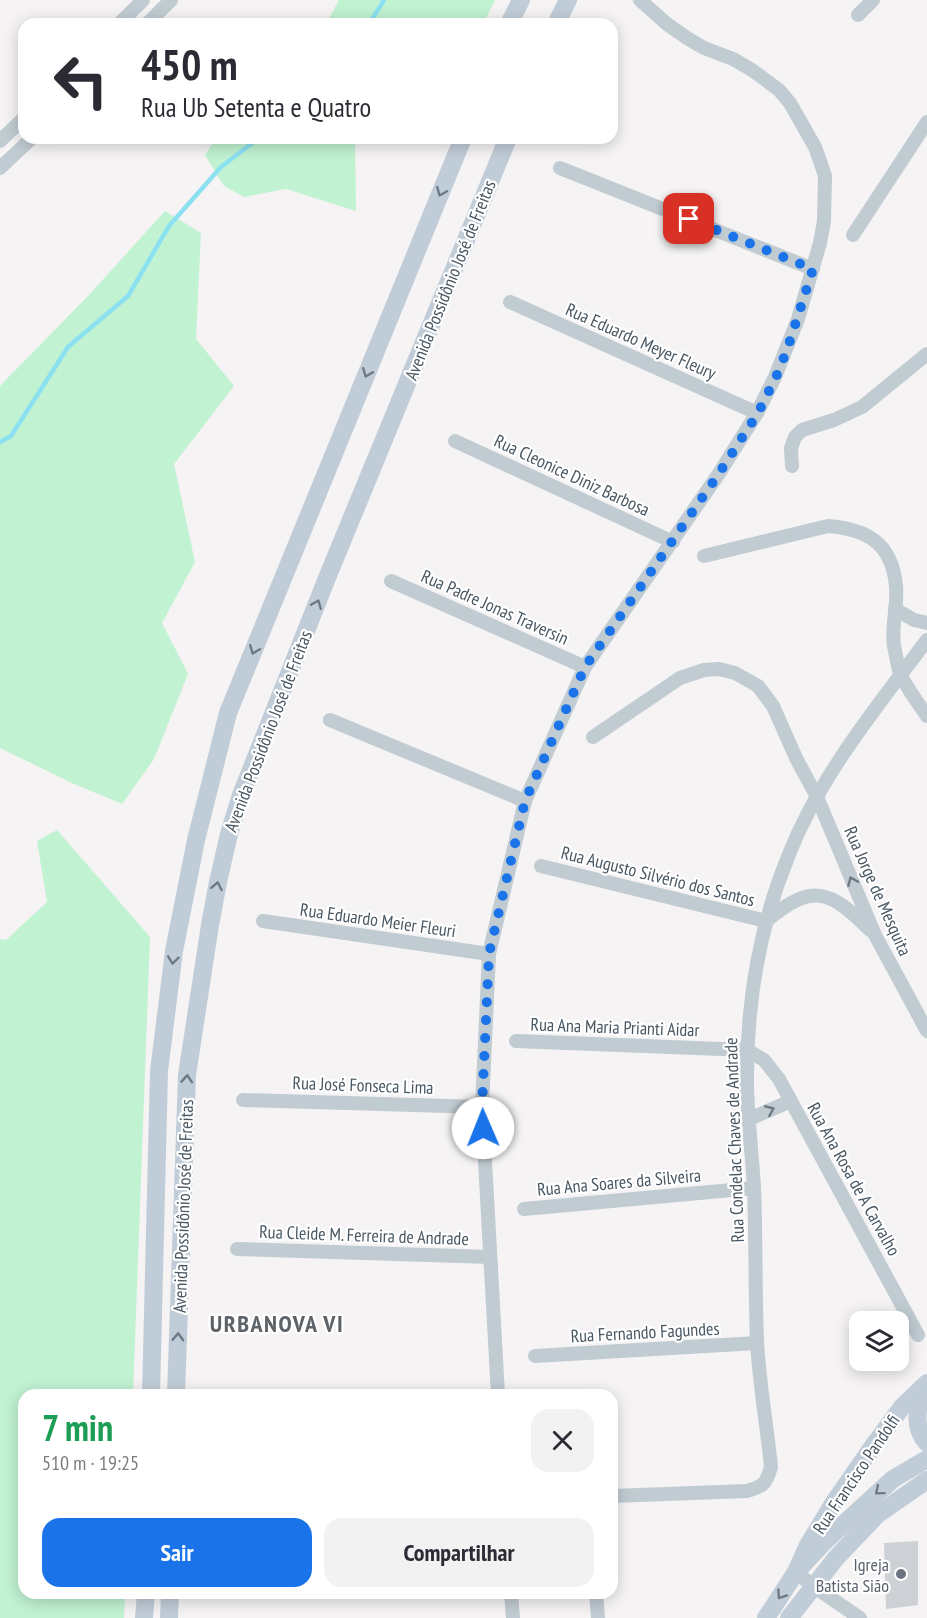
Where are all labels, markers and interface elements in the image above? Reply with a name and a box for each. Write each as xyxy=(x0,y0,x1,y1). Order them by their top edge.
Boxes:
text: 450 m xyxy=(141,37,238,92)
icon: left xyxy=(42,42,120,120)
text: Rua Ub Setenta e Quatro xyxy=(141,90,371,124)
street label: Avenida Possidônio José de Freitas xyxy=(399,177,501,383)
one-way arrow xyxy=(436,186,448,197)
pin xyxy=(663,193,714,244)
icon: arrive xyxy=(672,202,705,235)
street label: Rua Eduardo Meyer Fleury xyxy=(562,297,720,385)
one-way arrow xyxy=(362,366,374,377)
street label: Rua Cleonice Diniz Barbosa xyxy=(491,429,653,521)
street label: Rua Padre Jonas Traversin xyxy=(418,564,572,650)
one-way arrow xyxy=(310,599,322,610)
street label: Avenida Possidônio José de Freitas xyxy=(219,627,317,835)
one-way arrow xyxy=(249,644,261,655)
street label: Rua Jorge de Mesquita xyxy=(839,823,917,959)
street label: Rua Augusto Silvério dos Santos xyxy=(559,841,757,911)
one-way arrow xyxy=(847,876,859,887)
one-way arrow xyxy=(210,881,223,891)
street label: Rua Eduardo Meier Fleuri xyxy=(299,898,457,942)
one-way arrow xyxy=(167,955,180,965)
street label: Rua Ana Maria Prianti Aidar xyxy=(530,1013,700,1041)
street label: Rua Condelac Chaves de Andrade xyxy=(719,1037,749,1243)
street label: Rua José Fonseca Lima xyxy=(292,1071,434,1099)
one-way arrow xyxy=(180,1074,193,1083)
position arrow xyxy=(451,1096,515,1160)
street label: Rua Ana Rosa de A Carvalho xyxy=(802,1098,906,1260)
street label: Avenida Possidônio José de Freitas xyxy=(168,1099,198,1313)
one-way arrow xyxy=(763,1105,774,1117)
street label: Rua Ana Soares da Silveira xyxy=(536,1163,702,1201)
street label: Rua Cleide M. Ferreira de Andrade xyxy=(259,1220,469,1250)
district label: URBANOVA VI xyxy=(210,1308,344,1339)
map controls xyxy=(849,1311,909,1371)
button: layers xyxy=(849,1311,909,1371)
street label: Rua Fernando Fagundes xyxy=(570,1317,720,1347)
one-way arrow xyxy=(172,1332,184,1341)
text: 7 min xyxy=(42,1404,113,1451)
button: close xyxy=(531,1409,594,1472)
street label: Rua Francisco Pandolfi xyxy=(807,1410,905,1538)
text: 510 m · 19:25 xyxy=(42,1450,139,1476)
one-way arrow xyxy=(875,1484,886,1495)
button: Sair xyxy=(42,1518,312,1587)
button: Compartilhar xyxy=(324,1518,594,1587)
place label: Igreja Batista Sião xyxy=(816,1553,889,1597)
marker: Igreja Batista Sião xyxy=(894,1567,908,1581)
one-way arrow xyxy=(777,1588,788,1599)

